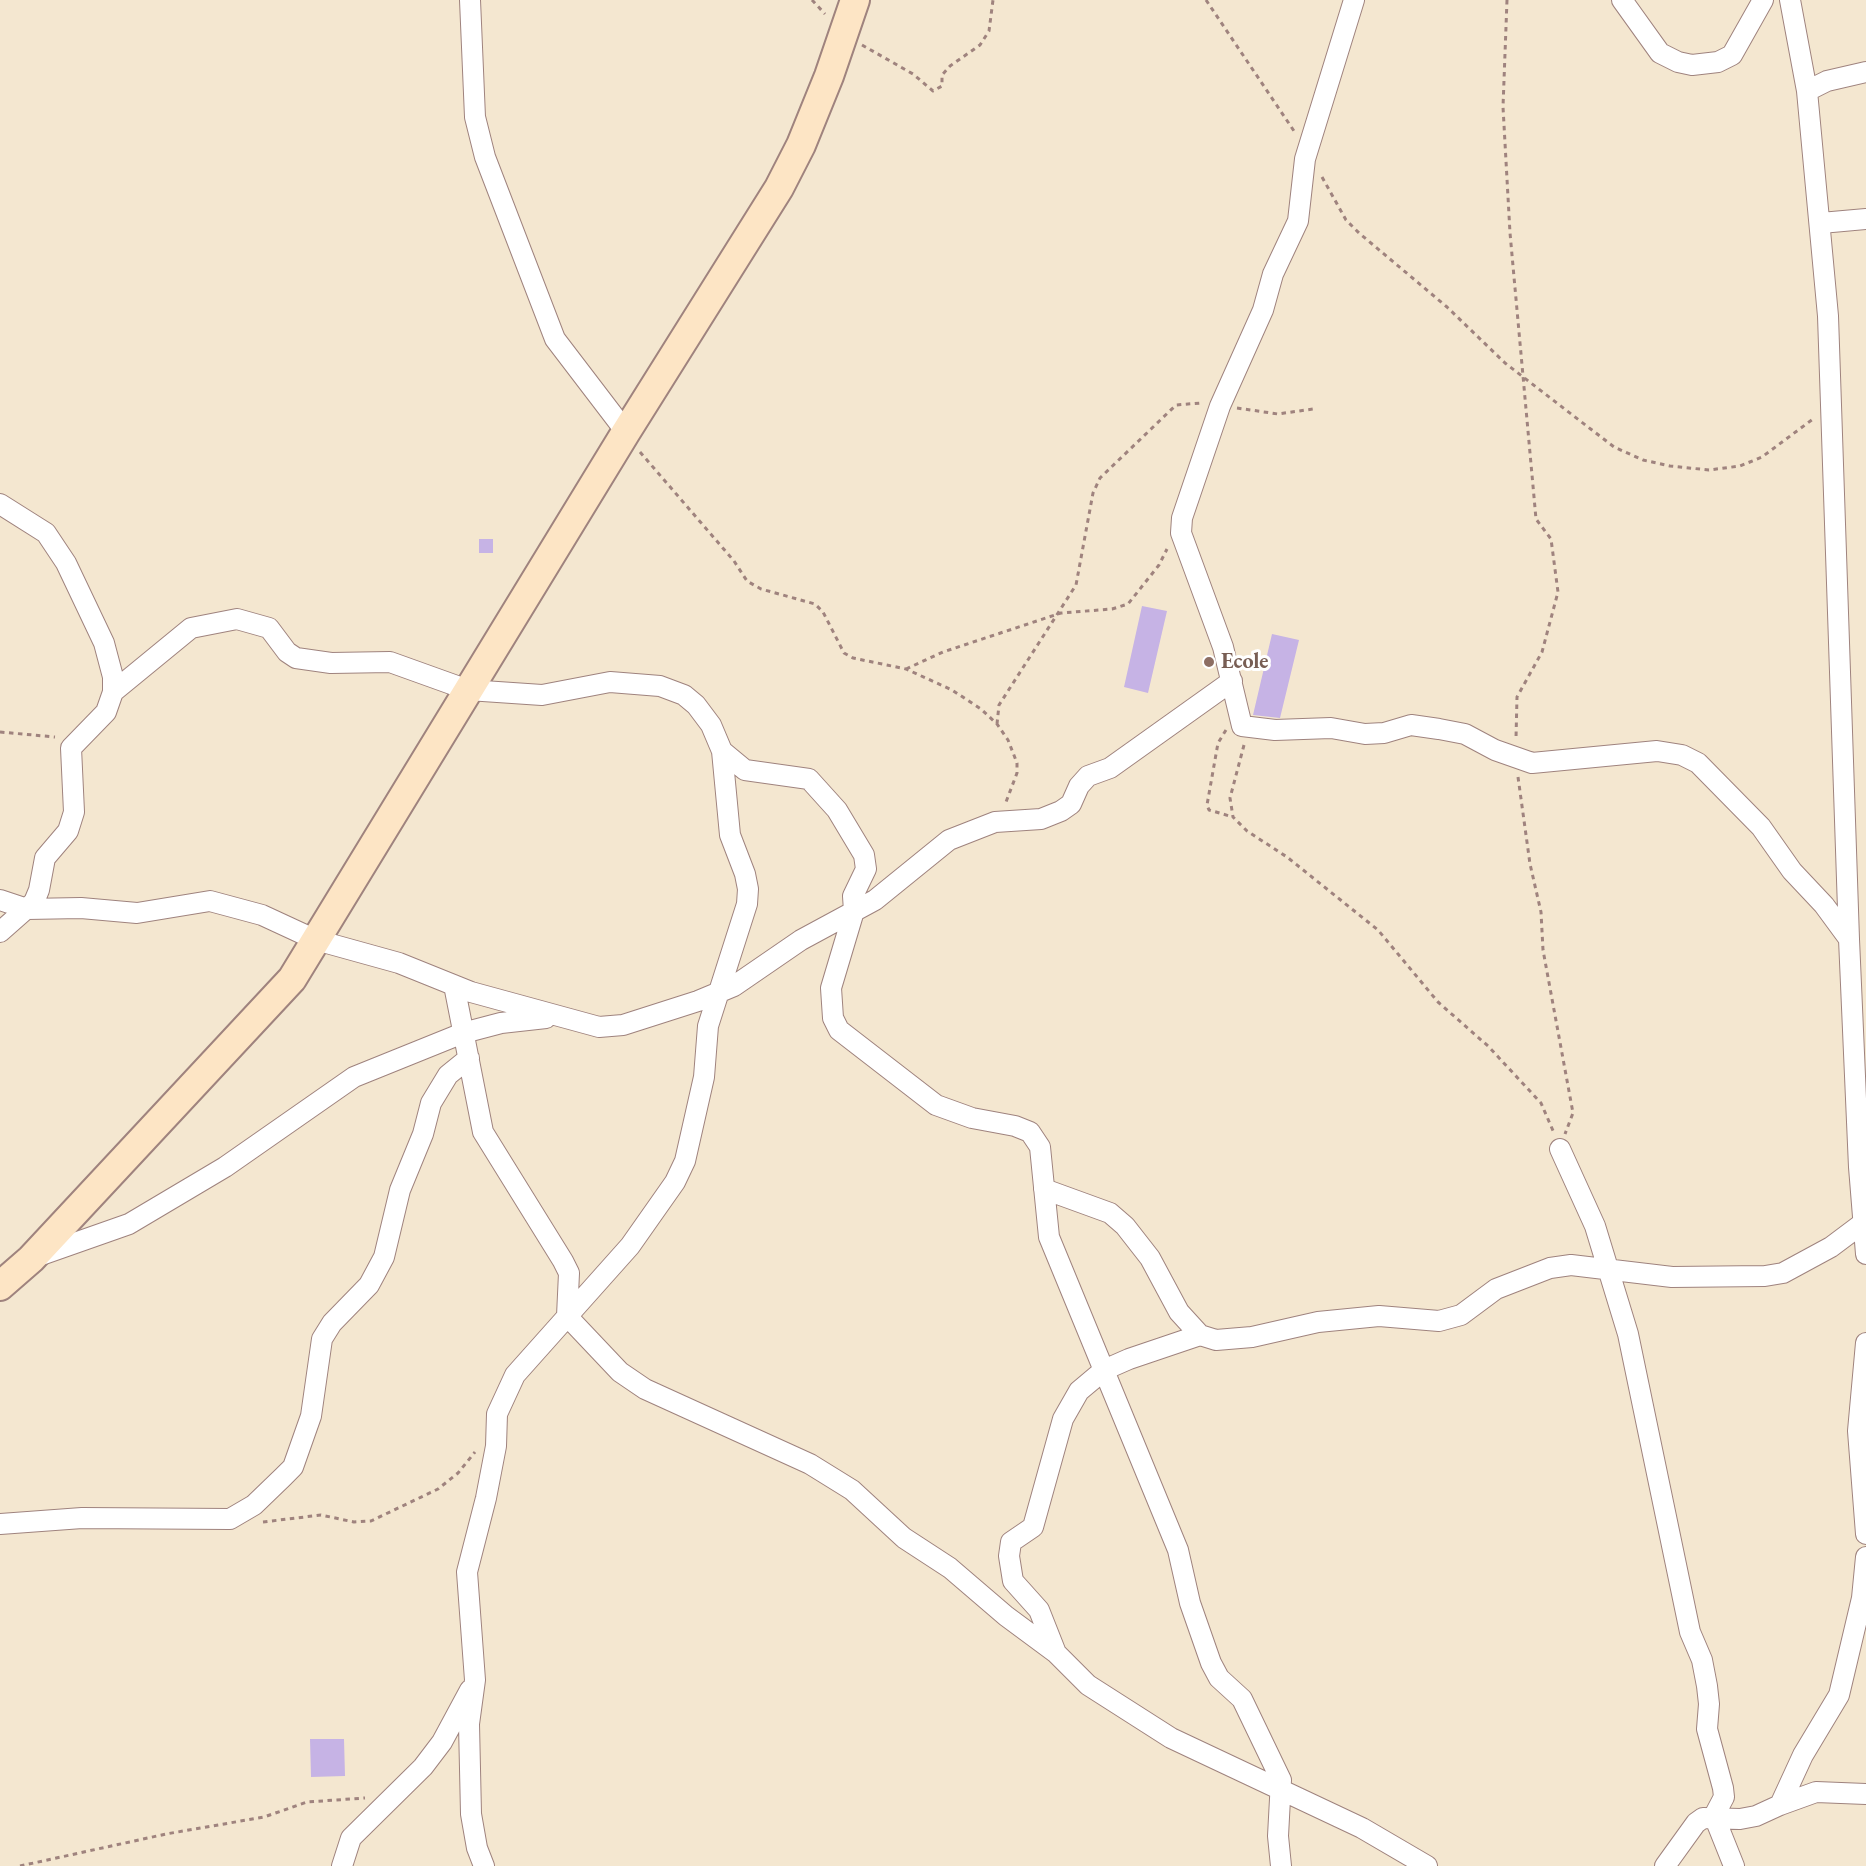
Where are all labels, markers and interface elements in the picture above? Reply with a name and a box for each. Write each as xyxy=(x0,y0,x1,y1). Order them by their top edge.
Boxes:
place label: Ecole xyxy=(1221,649,1268,675)
marker: Ecole xyxy=(1202,655,1216,669)

